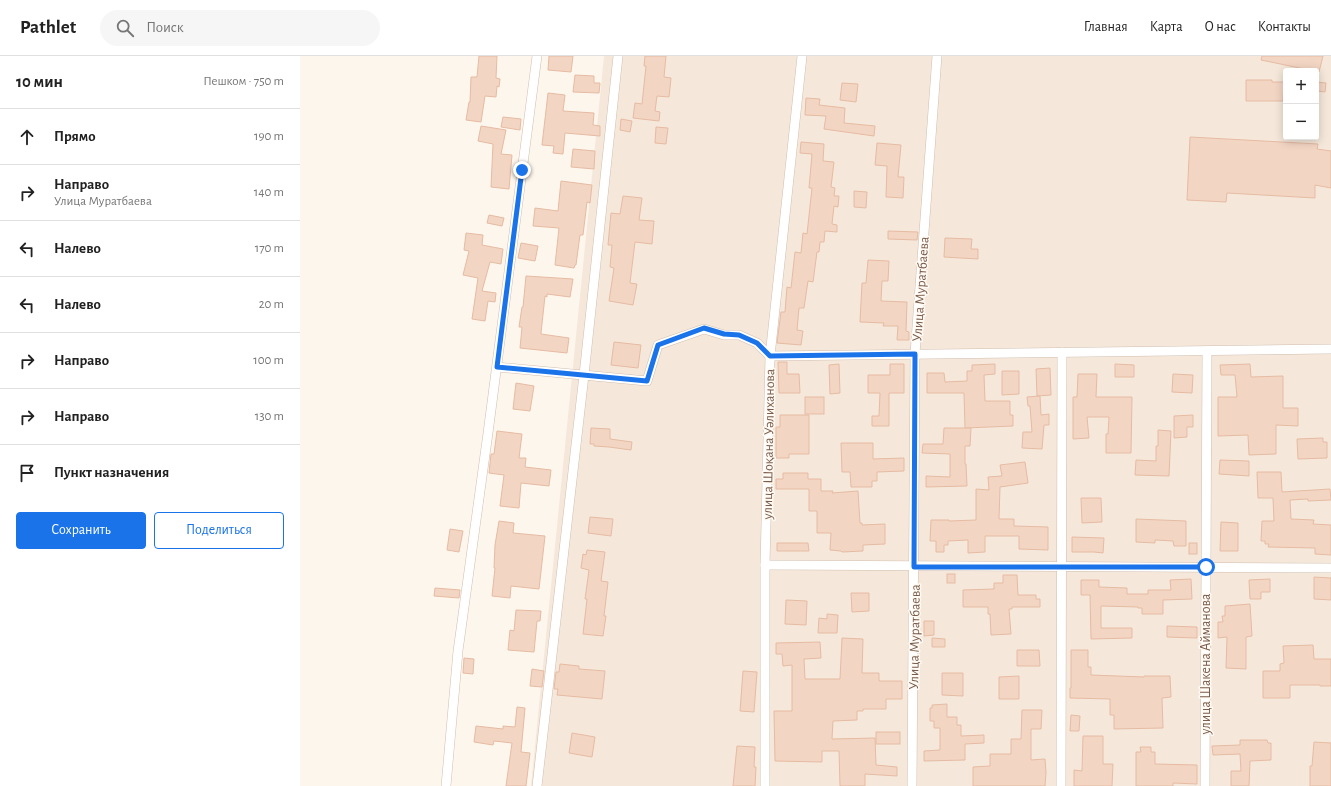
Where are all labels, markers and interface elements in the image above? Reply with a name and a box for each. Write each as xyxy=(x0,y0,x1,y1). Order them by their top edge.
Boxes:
search box xyxy=(100,10,380,46)
icon: search xyxy=(114,17,136,39)
text: Pathlet xyxy=(20,18,76,37)
text: Поиск xyxy=(146,20,184,35)
text: Главная xyxy=(1084,20,1128,34)
text: Карта xyxy=(1150,20,1183,34)
text: О нас xyxy=(1205,20,1236,34)
text: Контакты xyxy=(1258,20,1311,34)
map controls xyxy=(1283,68,1319,140)
button: + xyxy=(1283,68,1319,104)
text: 10 мин xyxy=(16,73,63,90)
text: Пешком · 750 m xyxy=(203,75,284,88)
button: − xyxy=(1283,104,1319,140)
icon: ahead xyxy=(16,126,38,148)
text: Прямо xyxy=(54,129,96,144)
text: 190 m xyxy=(254,130,284,143)
route end xyxy=(513,161,531,179)
text: Направо xyxy=(54,177,109,192)
icon: right xyxy=(16,182,38,204)
text: 140 m xyxy=(254,186,284,199)
text: Улица Муратбаева xyxy=(54,195,152,208)
street label: Улица Муратбаева xyxy=(910,235,932,342)
icon: left xyxy=(16,238,38,260)
text: Налево xyxy=(54,241,101,256)
text: 170 m xyxy=(255,242,284,255)
icon: left xyxy=(16,294,38,316)
text: Налево xyxy=(54,297,101,312)
text: 20 m xyxy=(259,298,284,311)
icon: right xyxy=(16,350,38,372)
text: Направо xyxy=(54,353,109,368)
text: 100 m xyxy=(253,354,284,367)
street label: улица Шоқана Уәлиханова xyxy=(761,368,777,520)
icon: right xyxy=(16,406,38,428)
text: Направо xyxy=(54,409,109,424)
text: 130 m xyxy=(255,410,284,423)
icon: arrive xyxy=(16,462,38,484)
text: Пункт назначения xyxy=(54,465,169,480)
button: Сохранить xyxy=(16,512,146,549)
button: Поделиться xyxy=(154,512,284,549)
route start xyxy=(1197,558,1215,576)
street label: Улица Муратбаева xyxy=(907,584,923,690)
street label: улица Шакена Айманова xyxy=(1199,593,1213,735)

